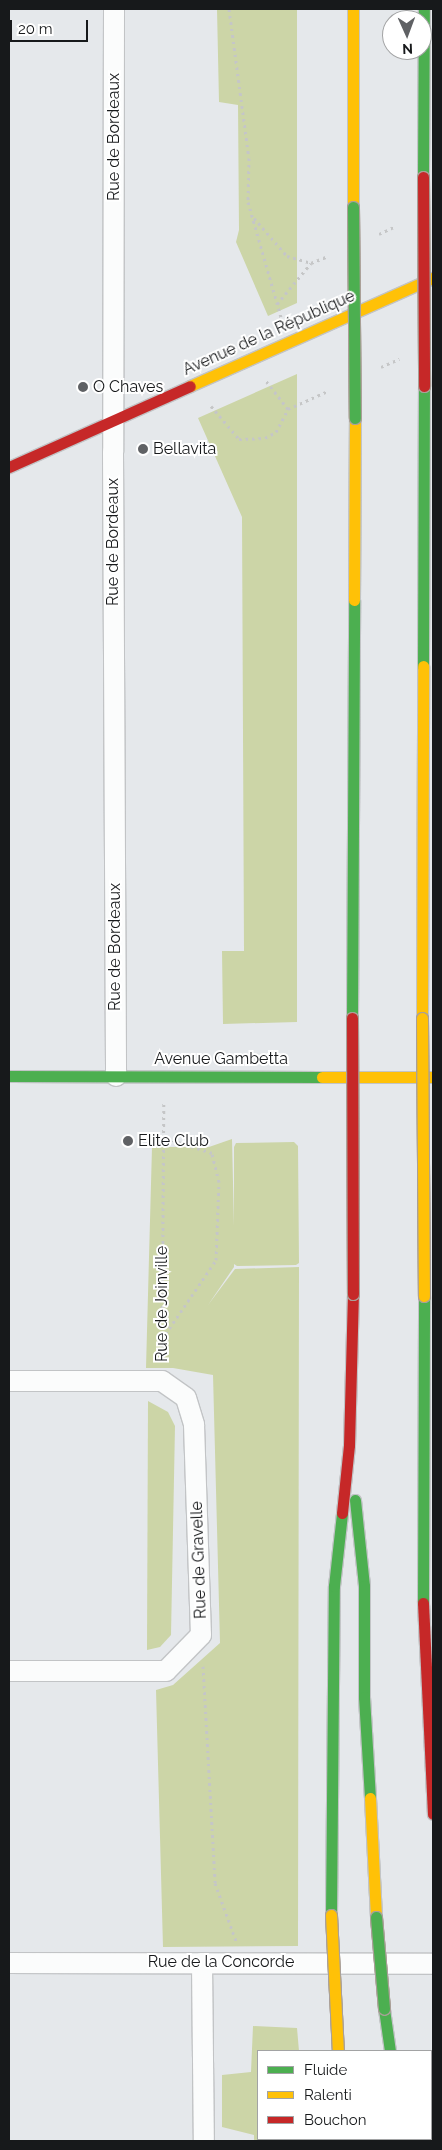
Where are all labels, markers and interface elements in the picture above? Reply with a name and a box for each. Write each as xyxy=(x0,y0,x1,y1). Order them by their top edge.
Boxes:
scale bar xyxy=(12,10,90,42)
north arrow xyxy=(382,10,432,60)
text: 20 m xyxy=(18,20,53,38)
text: N xyxy=(402,41,413,57)
street label: Rue de Bordeaux xyxy=(104,73,124,201)
street label: Avenue de la République xyxy=(180,286,358,380)
place label: O Chaves xyxy=(93,377,163,397)
marker: O Chaves xyxy=(77,381,89,393)
place label: Bellavita xyxy=(153,439,216,459)
marker: Bellavita xyxy=(137,443,149,455)
street label: Rue de Bordeaux xyxy=(103,478,123,606)
street label: Rue de Bordeaux xyxy=(105,883,125,1011)
street label: Avenue Gambetta xyxy=(154,1049,288,1069)
place label: Elite Club xyxy=(138,1131,209,1151)
marker: Elite Club xyxy=(122,1135,134,1147)
street label: Rue de Joinville xyxy=(152,1246,172,1362)
street label: Rue de Gravelle xyxy=(187,1501,211,1619)
street label: Rue de la Concorde xyxy=(148,1952,294,1972)
legend xyxy=(257,2050,432,2140)
text: Fluide xyxy=(304,2061,347,2079)
text: Ralenti xyxy=(304,2086,352,2104)
text: Bouchon xyxy=(304,2111,366,2129)

